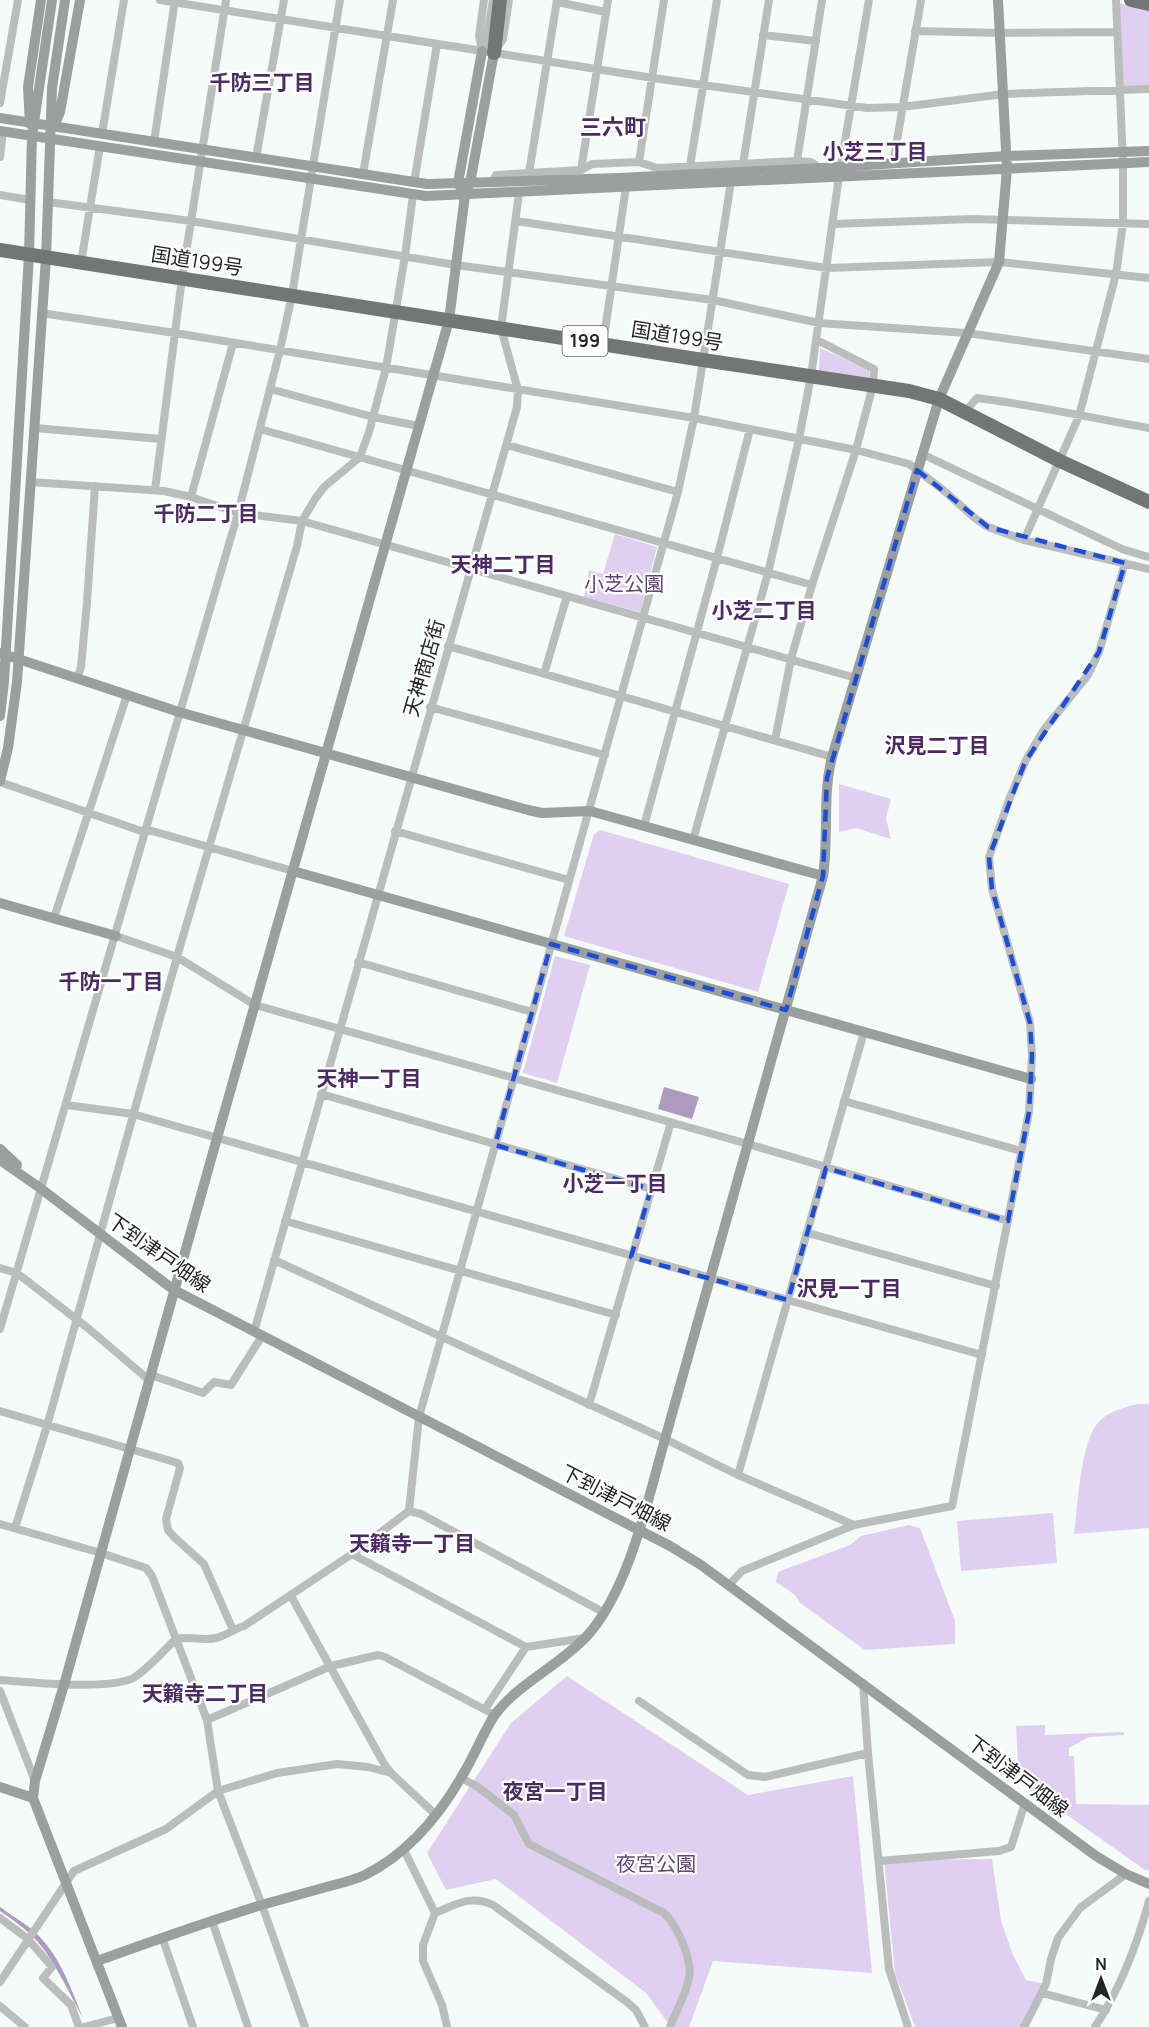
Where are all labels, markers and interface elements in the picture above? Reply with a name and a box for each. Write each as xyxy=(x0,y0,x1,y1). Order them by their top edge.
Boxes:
district label: 千防三丁目 xyxy=(210,68,315,96)
district label: 三六町 xyxy=(580,112,646,142)
district label: 小芝三丁目 xyxy=(823,137,928,165)
street label: 国道199号 xyxy=(149,240,245,281)
street label: 国道199号 xyxy=(629,315,725,356)
road number: 199 xyxy=(562,326,608,356)
district label: 千防二丁目 xyxy=(154,499,259,527)
district label: 天神二丁目 xyxy=(451,550,556,578)
park label: 小芝公園 xyxy=(584,570,664,597)
district label: 小芝二丁目 xyxy=(712,596,817,624)
street label: 天神商店街 xyxy=(397,616,450,720)
district label: 沢見二丁目 xyxy=(885,731,990,759)
district label: 千防一丁目 xyxy=(59,967,164,995)
district label: 天神一丁目 xyxy=(317,1064,422,1092)
district label: 小芝一丁目 xyxy=(563,1169,668,1197)
street label: 下到津戸畑線 xyxy=(102,1207,216,1298)
district label: 沢見一丁目 xyxy=(797,1274,902,1302)
street label: 下到津戸畑線 xyxy=(557,1458,676,1537)
district label: 天籟寺一丁目 xyxy=(349,1529,475,1557)
district label: 天籟寺二丁目 xyxy=(142,1679,268,1707)
street label: 下到津戸畑線 xyxy=(962,1729,1074,1822)
district label: 夜宮一丁目 xyxy=(503,1777,608,1805)
park label: 夜宮公園 xyxy=(616,1850,696,1877)
north arrow xyxy=(1071,1949,1131,2009)
text: N xyxy=(1095,1953,1107,1975)

